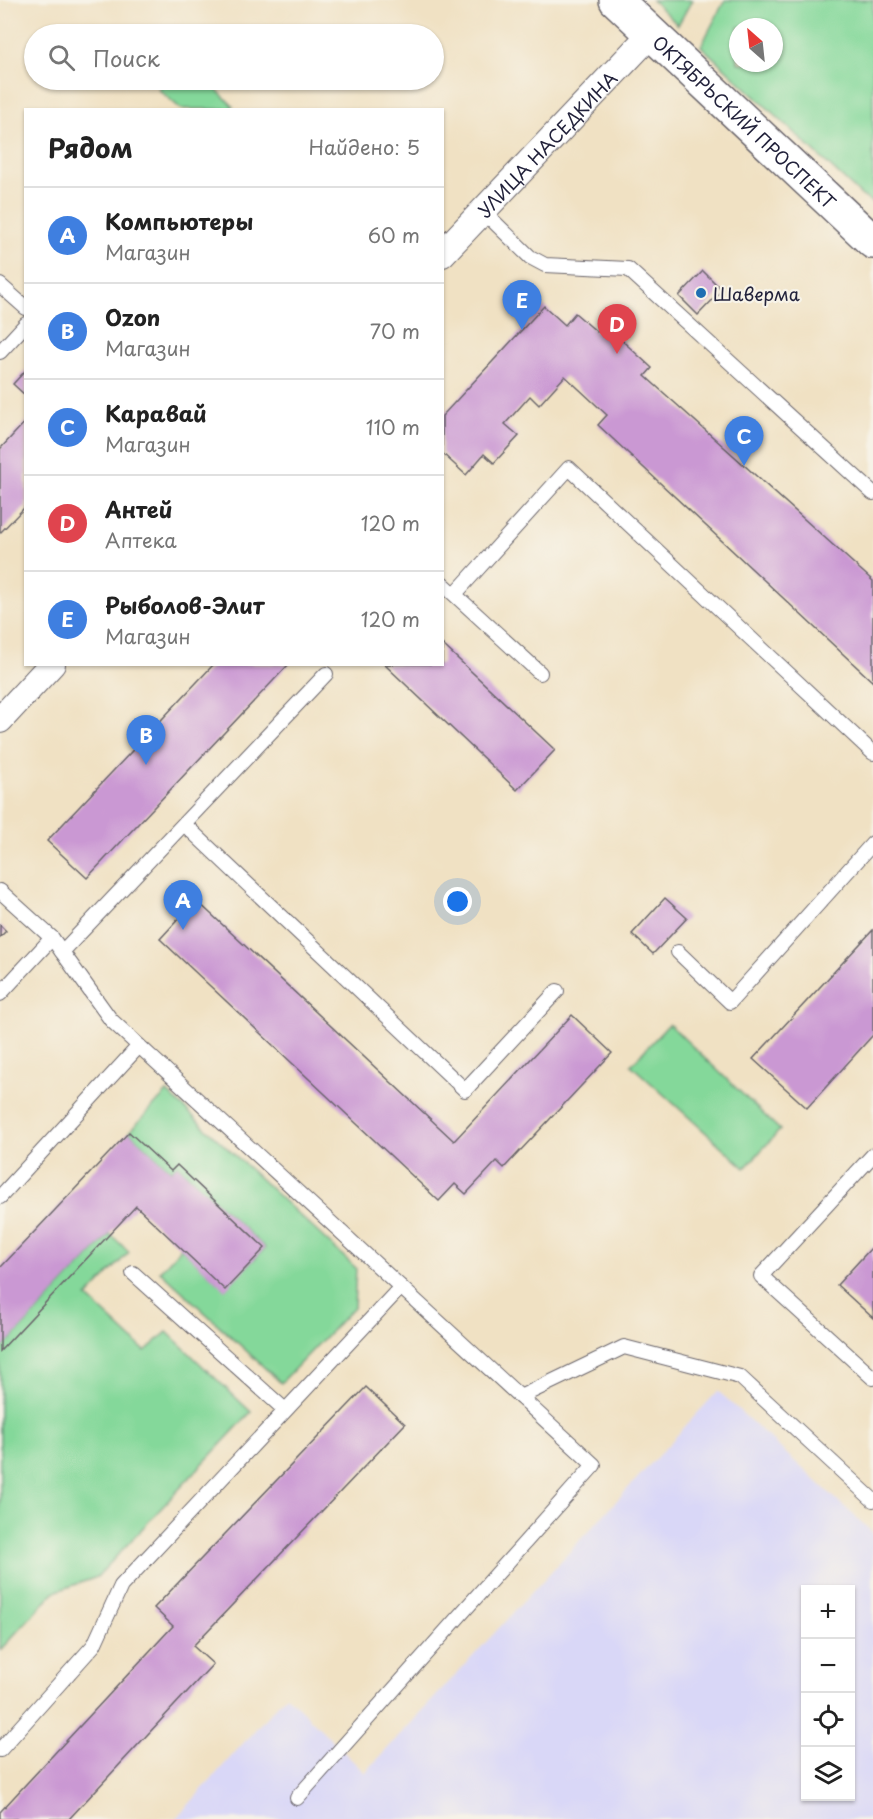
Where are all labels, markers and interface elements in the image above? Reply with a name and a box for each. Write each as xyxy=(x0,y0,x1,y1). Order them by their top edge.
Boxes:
north arrow xyxy=(729,18,783,72)
search box xyxy=(24,24,444,90)
street label: ОКТЯБРЬСКИЙ ПРОСПЕКТ xyxy=(647,28,843,215)
icon: search xyxy=(45,41,78,74)
text: Поиск xyxy=(93,41,160,74)
street label: УЛИЦА НАСЕДКИНА xyxy=(471,65,623,223)
text: Рядом xyxy=(48,128,133,167)
text: Найдено: 5 xyxy=(309,132,420,162)
text: Компьютеры xyxy=(105,204,253,237)
text: A xyxy=(60,220,75,250)
text: 60 m xyxy=(368,220,420,250)
text: Магазин xyxy=(105,237,191,267)
pin: E xyxy=(502,280,542,330)
place label: Шаверма xyxy=(713,280,800,307)
marker: Шаверма xyxy=(694,286,708,300)
text: Ozon xyxy=(105,300,160,333)
pin: D xyxy=(598,304,636,354)
text: B xyxy=(61,316,74,346)
text: 70 m xyxy=(370,316,420,346)
text: Магазин xyxy=(105,333,191,363)
text: Каравай xyxy=(105,396,207,429)
text: C xyxy=(60,412,75,442)
text: 110 m xyxy=(366,412,420,442)
pin: C xyxy=(724,416,764,466)
text: Магазин xyxy=(105,429,191,459)
text: Антей xyxy=(105,492,173,525)
text: D xyxy=(60,508,75,538)
text: 120 m xyxy=(361,508,420,538)
text: Аптека xyxy=(105,525,177,555)
text: Рыболов-Элит xyxy=(105,588,264,621)
text: E xyxy=(61,604,74,634)
text: 120 m xyxy=(361,604,420,634)
text: Магазин xyxy=(105,621,191,651)
pin: B xyxy=(126,716,166,765)
pin: A xyxy=(164,880,202,930)
your location xyxy=(443,887,472,916)
map controls xyxy=(801,1585,855,1801)
button: + xyxy=(801,1585,855,1639)
button: − xyxy=(801,1639,855,1693)
button: locate xyxy=(801,1693,855,1747)
button: layers xyxy=(801,1747,855,1801)

